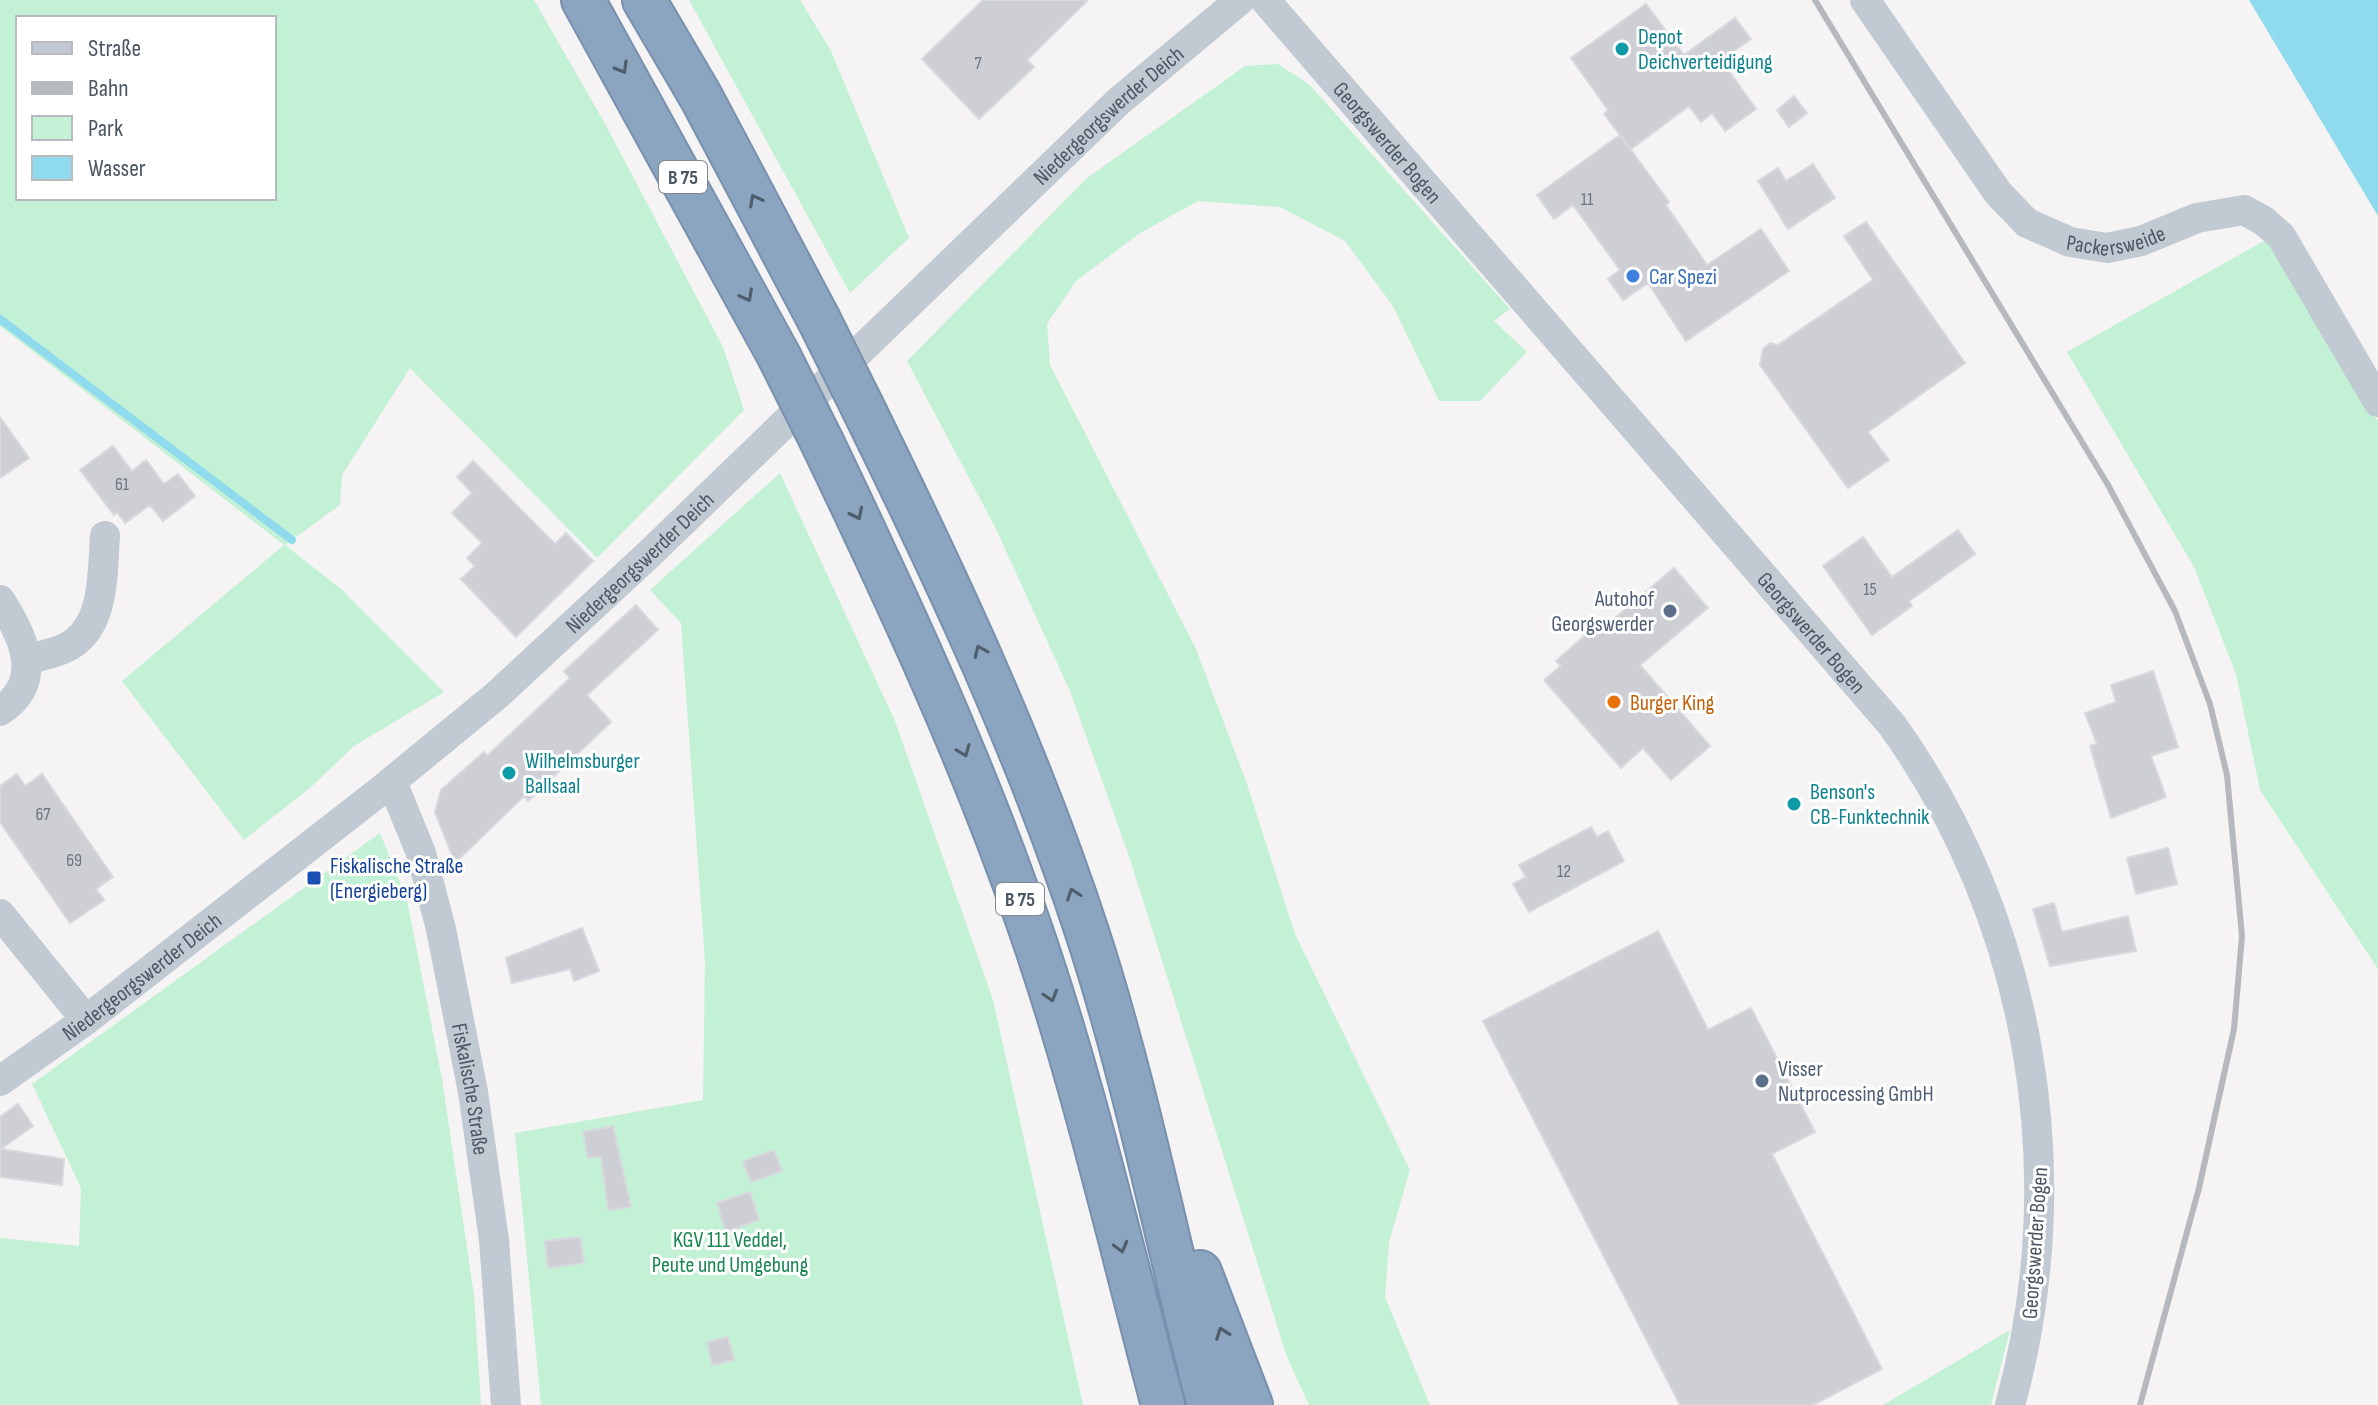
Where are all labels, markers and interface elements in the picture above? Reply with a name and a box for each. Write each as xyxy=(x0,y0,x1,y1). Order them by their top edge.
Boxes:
legend xyxy=(16,16,276,200)
place label: Depot Deichverteidigung xyxy=(1638,24,1773,76)
text: Straße xyxy=(88,34,141,63)
marker: Depot Deichverteidigung xyxy=(1613,40,1631,58)
street label: Niedergeorgswerder Deich xyxy=(1028,41,1190,191)
house number: 7 xyxy=(974,53,982,74)
one-way arrow xyxy=(612,59,628,74)
text: Bahn xyxy=(88,74,129,103)
street label: Georgswerder Bogen xyxy=(1327,77,1447,210)
text: Park xyxy=(88,114,123,143)
text: Wasser xyxy=(88,154,146,183)
road number: B 75 xyxy=(659,161,707,193)
house number: 11 xyxy=(1581,189,1594,210)
one-way arrow xyxy=(750,193,765,208)
street label: Packersweide xyxy=(2064,220,2170,263)
place label: Car Spezi xyxy=(1649,264,1717,291)
marker: Car Spezi xyxy=(1624,267,1642,285)
one-way arrow xyxy=(738,287,753,302)
house number: 61 xyxy=(115,474,130,495)
street label: Niedergeorgswerder Deich xyxy=(560,487,720,640)
one-way arrow xyxy=(847,506,863,521)
street label: Georgswerder Bogen xyxy=(1751,567,1871,700)
house number: 15 xyxy=(1863,579,1877,600)
place label: Autohof Georgswerder xyxy=(1551,586,1655,638)
marker: Autohof Georgswerder xyxy=(1661,602,1679,620)
one-way arrow xyxy=(973,645,989,659)
place label: Burger King xyxy=(1630,690,1715,717)
marker: Burger King xyxy=(1605,693,1623,711)
one-way arrow xyxy=(954,743,971,757)
place label: Wilhelmsburger Ballsaal xyxy=(525,748,640,800)
marker: Wilhelmsburger Ballsaal xyxy=(500,764,518,782)
place label: Benson's CB-Funktechnik xyxy=(1810,779,1930,831)
marker: Benson's CB-Funktechnik xyxy=(1785,795,1803,813)
house number: 67 xyxy=(35,804,51,825)
house number: 69 xyxy=(66,850,82,871)
place label: Fiskalische Straße (Energieberg) xyxy=(330,853,463,905)
house number: 12 xyxy=(1557,861,1571,882)
marker: Fiskalische Straße (Energieberg) xyxy=(305,869,323,887)
road number: B 75 xyxy=(996,883,1044,915)
one-way arrow xyxy=(1067,887,1083,901)
street label: Niedergeorgswerder Deich xyxy=(57,908,227,1048)
one-way arrow xyxy=(1042,988,1058,1002)
street label: Fiskalische Straße xyxy=(445,1021,494,1157)
place label: Visser Nutprocessing GmbH xyxy=(1778,1056,1934,1108)
marker: Visser Nutprocessing GmbH xyxy=(1753,1072,1771,1090)
street label: Georgswerder Bogen xyxy=(2017,1166,2054,1320)
park label: KGV 111 Veddel, Peute und Umgebung xyxy=(652,1227,808,1279)
one-way arrow xyxy=(1111,1239,1128,1253)
one-way arrow xyxy=(1215,1327,1232,1341)

